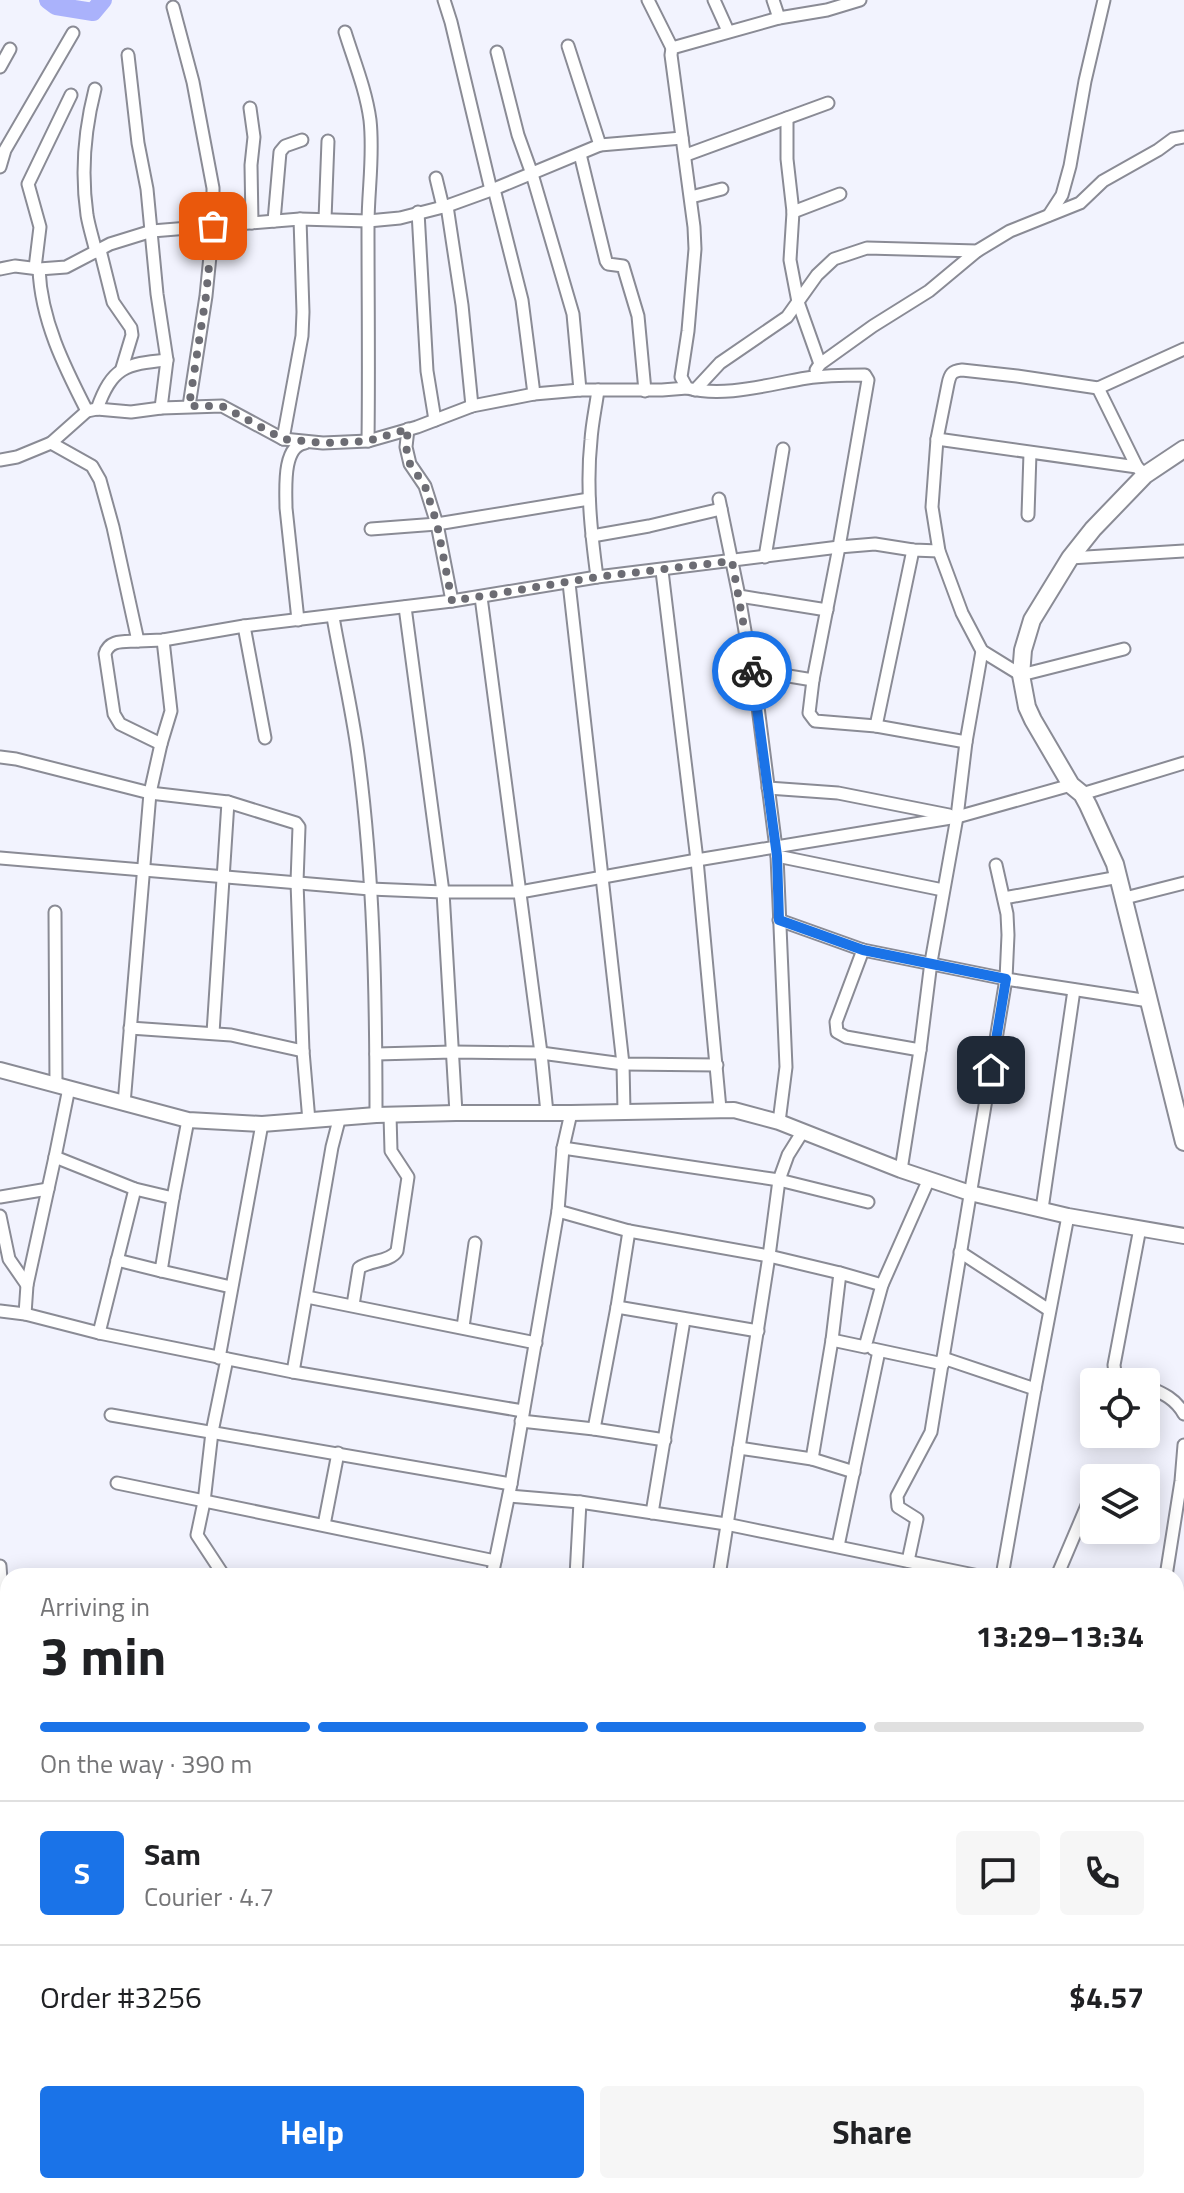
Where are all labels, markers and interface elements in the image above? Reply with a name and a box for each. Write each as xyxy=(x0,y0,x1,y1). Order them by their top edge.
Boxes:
pin xyxy=(179,192,247,260)
icon: bag xyxy=(191,204,235,248)
courier xyxy=(712,631,792,711)
icon: bike xyxy=(730,649,774,693)
pin xyxy=(957,1036,1025,1104)
icon: home xyxy=(969,1048,1013,1092)
map controls xyxy=(1080,1368,1160,1544)
button: locate xyxy=(1080,1368,1160,1448)
button: layers xyxy=(1080,1464,1160,1544)
text: Arriving in xyxy=(40,1587,150,1626)
text: 13:29–13:34 xyxy=(976,1613,1144,1659)
text: 3 min xyxy=(40,1616,166,1695)
text: On the way · 390 m xyxy=(40,1744,252,1783)
text: Sam xyxy=(144,1831,201,1877)
button: chat xyxy=(956,1831,1040,1915)
button: phone xyxy=(1060,1831,1144,1915)
text: S xyxy=(74,1850,90,1896)
text: Courier · 4.7 xyxy=(144,1877,274,1916)
text: Order #3256 xyxy=(40,1974,202,2020)
text: $4.57 xyxy=(1069,1974,1144,2020)
button: Help xyxy=(40,2086,584,2178)
button: Share xyxy=(600,2086,1144,2178)

